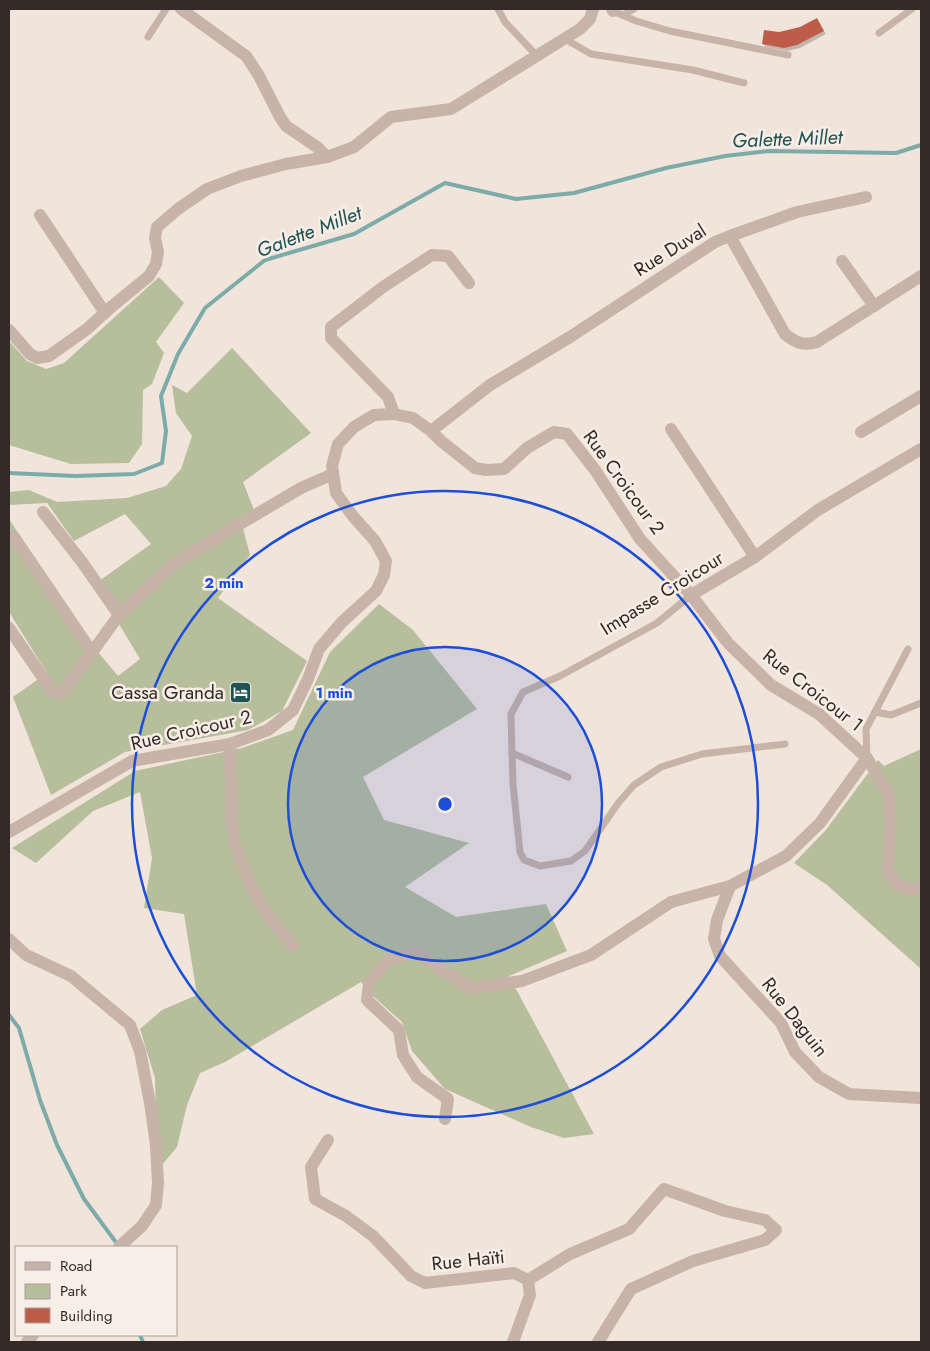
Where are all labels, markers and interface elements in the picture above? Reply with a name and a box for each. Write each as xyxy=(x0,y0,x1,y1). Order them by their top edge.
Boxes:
water label: Galette Millet xyxy=(731,123,844,155)
water label: Galette Millet xyxy=(252,198,367,265)
street label: Rue Duval xyxy=(629,217,711,283)
street label: Rue Croicour 2 xyxy=(577,424,671,540)
street label: Impasse Croicour xyxy=(595,544,729,642)
text: 2 min xyxy=(204,572,244,594)
street label: Rue Croicour 1 xyxy=(757,642,869,738)
place label: Cassa Granda xyxy=(111,679,224,706)
hotel icon: Cassa Granda xyxy=(228,680,252,704)
text: 1 min xyxy=(315,682,353,704)
street label: Rue Croicour 2 xyxy=(128,703,254,757)
centre of rings xyxy=(436,795,454,813)
street label: Rue Daguin xyxy=(755,972,835,1062)
street label: Rue Haïti xyxy=(430,1243,506,1277)
legend xyxy=(15,1246,178,1336)
text: Road xyxy=(60,1255,92,1277)
text: Park xyxy=(60,1280,87,1302)
text: Building xyxy=(60,1305,112,1327)

